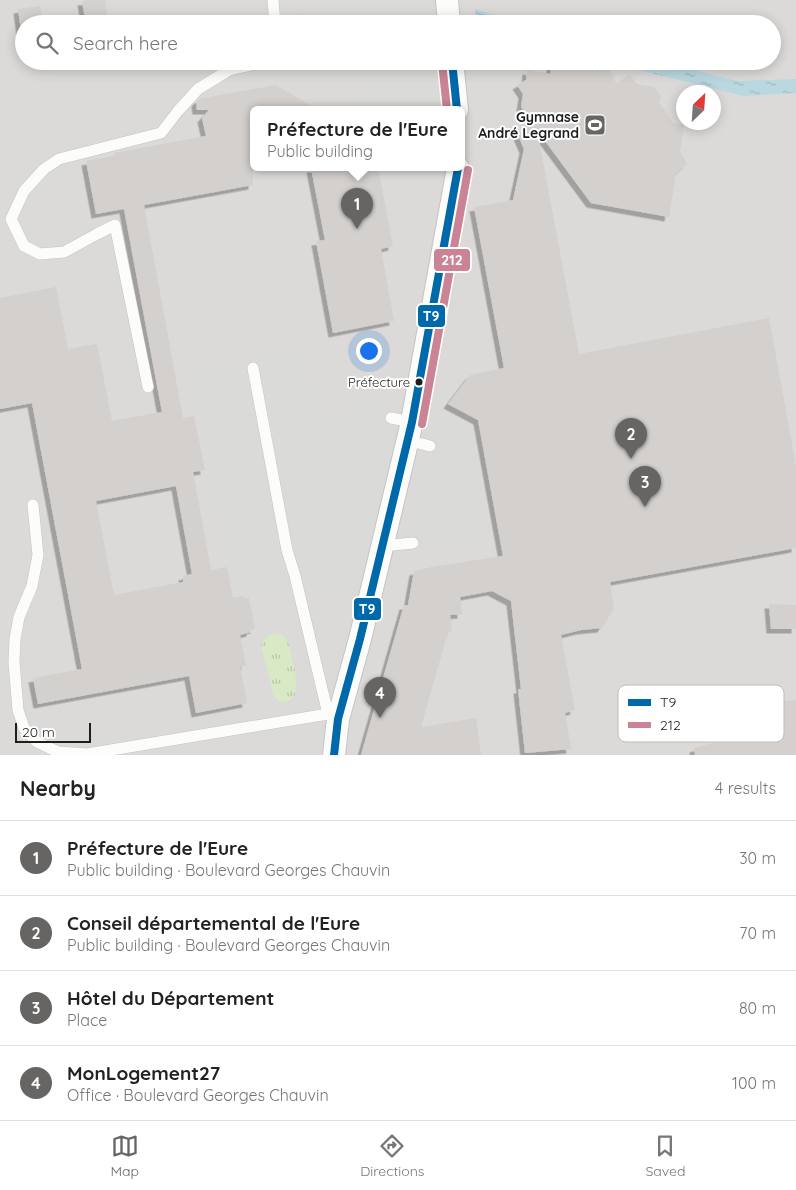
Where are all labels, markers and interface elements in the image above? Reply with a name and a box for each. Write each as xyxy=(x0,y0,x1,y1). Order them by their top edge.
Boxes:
search box xyxy=(15,15,781,70)
icon: search xyxy=(33,29,61,57)
text: Search here xyxy=(73,31,178,55)
north arrow xyxy=(676,85,721,130)
popup xyxy=(250,106,465,171)
place label: Gymnase André Legrand xyxy=(478,108,579,142)
sports icon: Gymnase André Legrand xyxy=(583,113,607,137)
text: Préfecture de l'Eure xyxy=(267,117,448,141)
text: Public building xyxy=(267,141,373,161)
pin: 1 xyxy=(341,188,373,229)
line badge: 212 xyxy=(433,248,471,272)
text: 212 xyxy=(441,251,463,269)
line badge: T9 xyxy=(417,304,446,328)
text: T9 xyxy=(423,307,439,325)
your location xyxy=(356,338,382,364)
place label: Préfecture xyxy=(348,374,410,390)
marker: Préfecture xyxy=(414,377,424,387)
pin: 2 xyxy=(615,418,647,459)
pin: 3 xyxy=(629,466,661,507)
line badge: T9 xyxy=(353,597,382,621)
text: T9 xyxy=(359,600,375,618)
pin: 4 xyxy=(364,677,396,718)
legend xyxy=(618,685,784,742)
text: T9 xyxy=(660,693,676,711)
text: 212 xyxy=(660,716,681,734)
scale bar xyxy=(15,720,91,743)
text: 20 m xyxy=(22,723,55,741)
text: Nearby xyxy=(20,775,96,801)
text: 4 results xyxy=(715,778,776,798)
text: Préfecture de l'Eure xyxy=(67,836,248,860)
text: 1 xyxy=(33,848,39,868)
text: 30 m xyxy=(739,848,776,868)
text: Public building · Boulevard Georges Chauvin xyxy=(67,860,390,880)
text: Conseil départemental de l'Eure xyxy=(67,911,360,935)
text: 2 xyxy=(31,923,41,943)
text: 70 m xyxy=(739,923,776,943)
text: Public building · Boulevard Georges Chauvin xyxy=(67,935,390,955)
text: Hôtel du Département xyxy=(67,986,274,1010)
text: 3 xyxy=(32,998,40,1018)
text: 80 m xyxy=(739,998,776,1018)
text: Place xyxy=(67,1010,107,1030)
text: MonLogement27 xyxy=(67,1061,220,1085)
text: 4 xyxy=(31,1073,41,1093)
text: 100 m xyxy=(732,1073,776,1093)
text: Office · Boulevard Georges Chauvin xyxy=(67,1085,329,1105)
tab: Map xyxy=(111,1132,139,1180)
tab: Directions xyxy=(360,1132,424,1180)
tab: Saved xyxy=(645,1132,685,1180)

